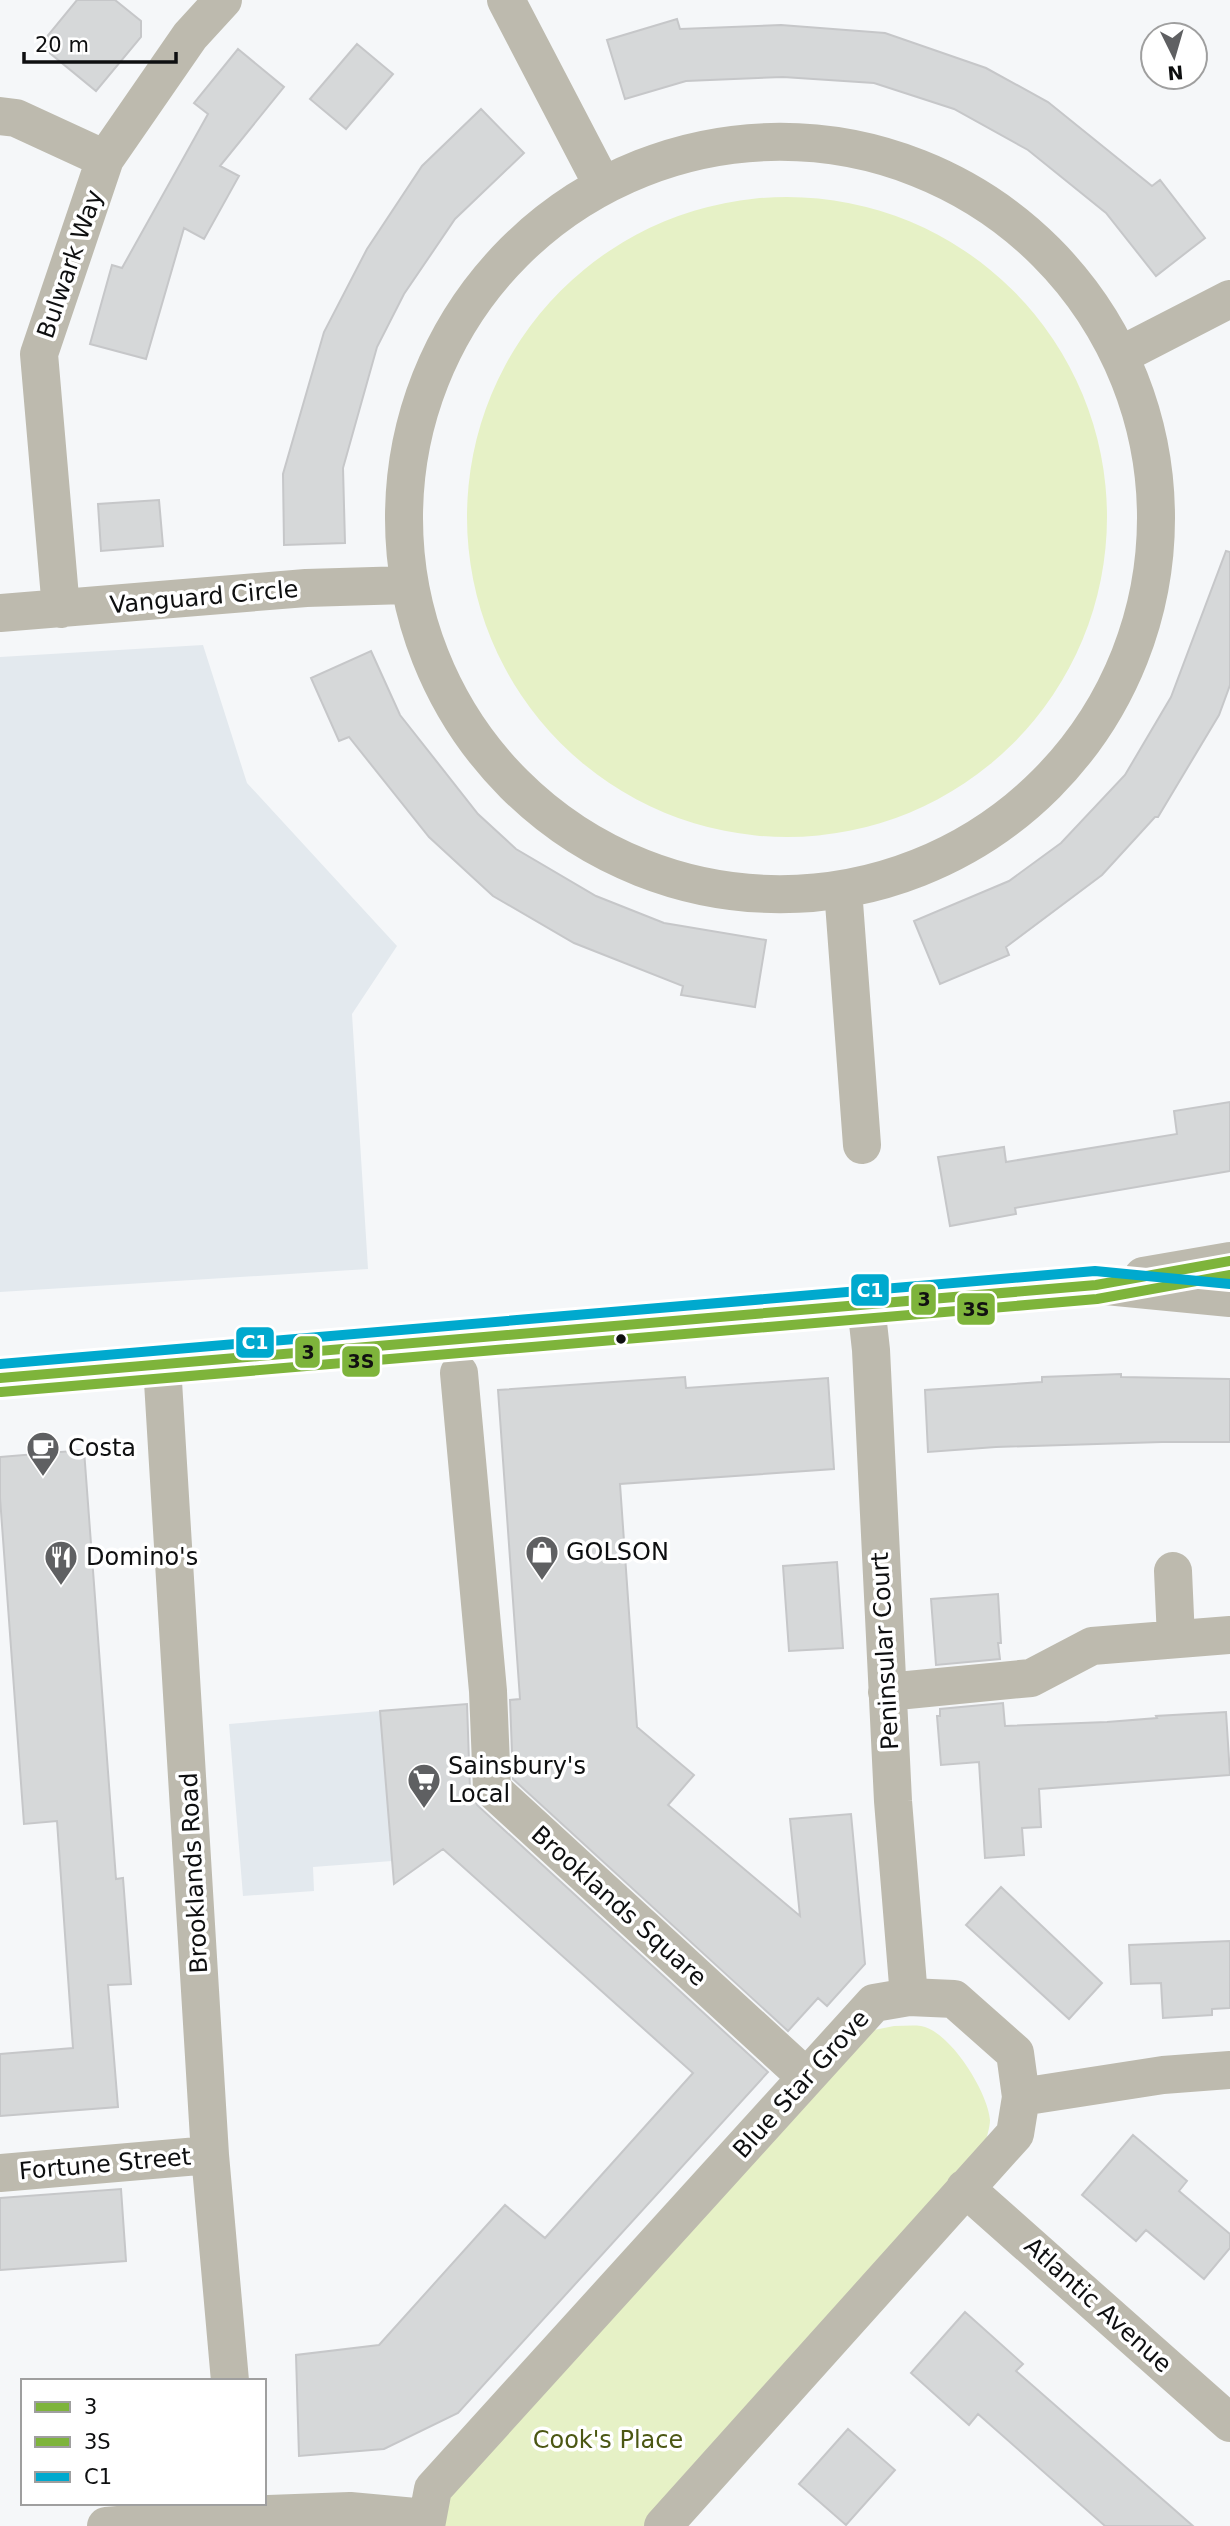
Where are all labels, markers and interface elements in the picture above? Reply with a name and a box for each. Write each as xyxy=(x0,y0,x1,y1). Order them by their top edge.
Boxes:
scale bar xyxy=(24,21,177,65)
north arrow xyxy=(1139,21,1209,91)
text: 20 m xyxy=(35,33,89,57)
text: N xyxy=(1167,61,1184,85)
street label: Bulwark Way xyxy=(32,186,108,342)
street label: Vanguard Circle xyxy=(108,575,300,619)
line badge: C1 xyxy=(850,1273,890,1307)
text: C1 xyxy=(856,1279,884,1301)
line badge: 3 xyxy=(910,1283,937,1316)
text: 3 xyxy=(917,1288,931,1310)
line badge: 3S xyxy=(956,1292,996,1326)
text: 3S xyxy=(963,1298,989,1320)
line badge: C1 xyxy=(235,1326,275,1359)
text: C1 xyxy=(241,1331,269,1353)
unlabelled marker xyxy=(614,1332,628,1346)
line badge: 3 xyxy=(294,1335,321,1369)
text: 3 xyxy=(301,1341,315,1363)
line badge: 3S xyxy=(341,1345,381,1378)
text: 3S xyxy=(348,1350,374,1372)
cafe icon: Costa xyxy=(24,1429,62,1478)
place label: Costa xyxy=(68,1434,136,1462)
shop icon: GOLSON xyxy=(523,1533,561,1582)
restaurant icon: Domino's xyxy=(42,1538,80,1587)
place label: GOLSON xyxy=(566,1538,669,1566)
place label: Domino's xyxy=(86,1543,198,1571)
street label: Peninsular Court xyxy=(866,1551,904,1751)
place label: Sainsbury's Local xyxy=(448,1752,586,1808)
supermarket icon: Sainsbury's Local xyxy=(405,1761,443,1810)
street label: Brooklands Road xyxy=(175,1772,213,1974)
street label: Brooklands Square xyxy=(526,1820,712,1992)
street label: Blue Star Grove xyxy=(727,2004,875,2164)
street label: Fortune Street xyxy=(18,2143,192,2185)
street label: Atlantic Avenue xyxy=(1019,2232,1177,2378)
legend xyxy=(21,2379,266,2505)
text: 3 xyxy=(84,2395,97,2419)
park label: Cook's Place xyxy=(533,2426,683,2454)
text: 3S xyxy=(84,2430,111,2454)
text: C1 xyxy=(84,2465,112,2489)

